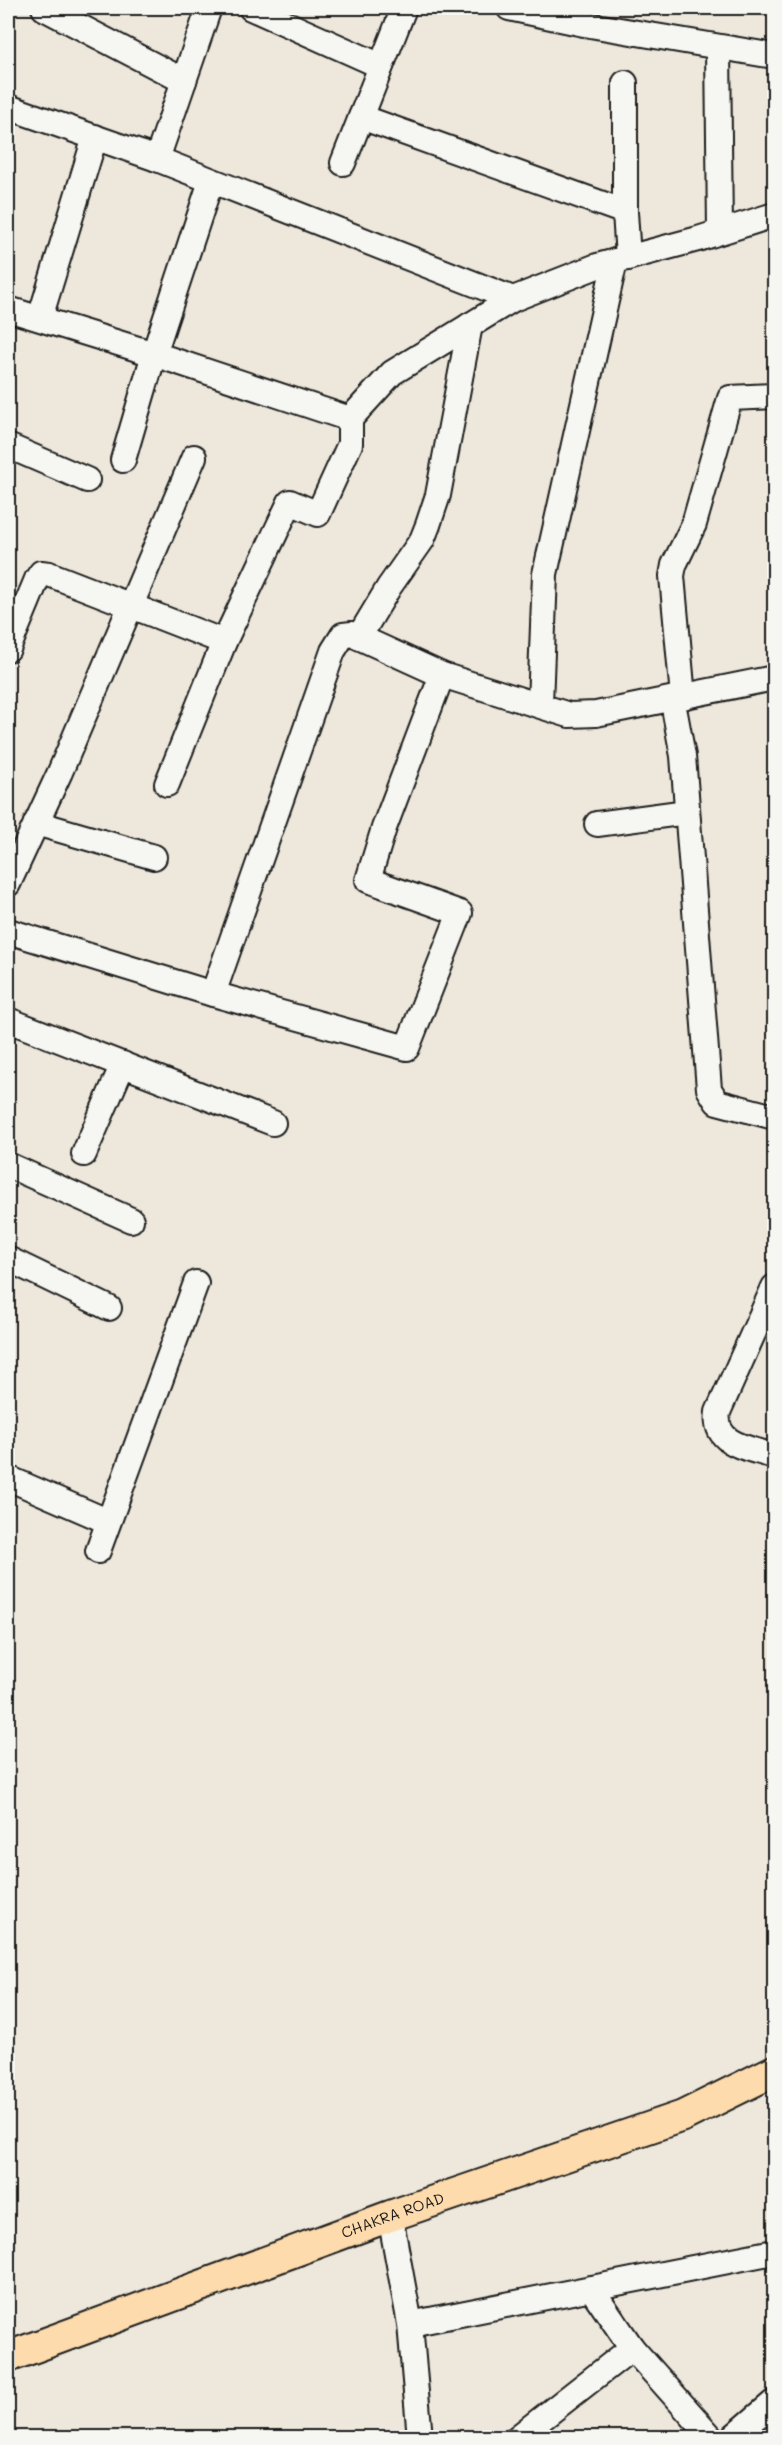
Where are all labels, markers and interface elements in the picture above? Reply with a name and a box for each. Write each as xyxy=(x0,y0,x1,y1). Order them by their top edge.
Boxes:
street label: CHAKRA ROAD xyxy=(338,2187,447,2242)

